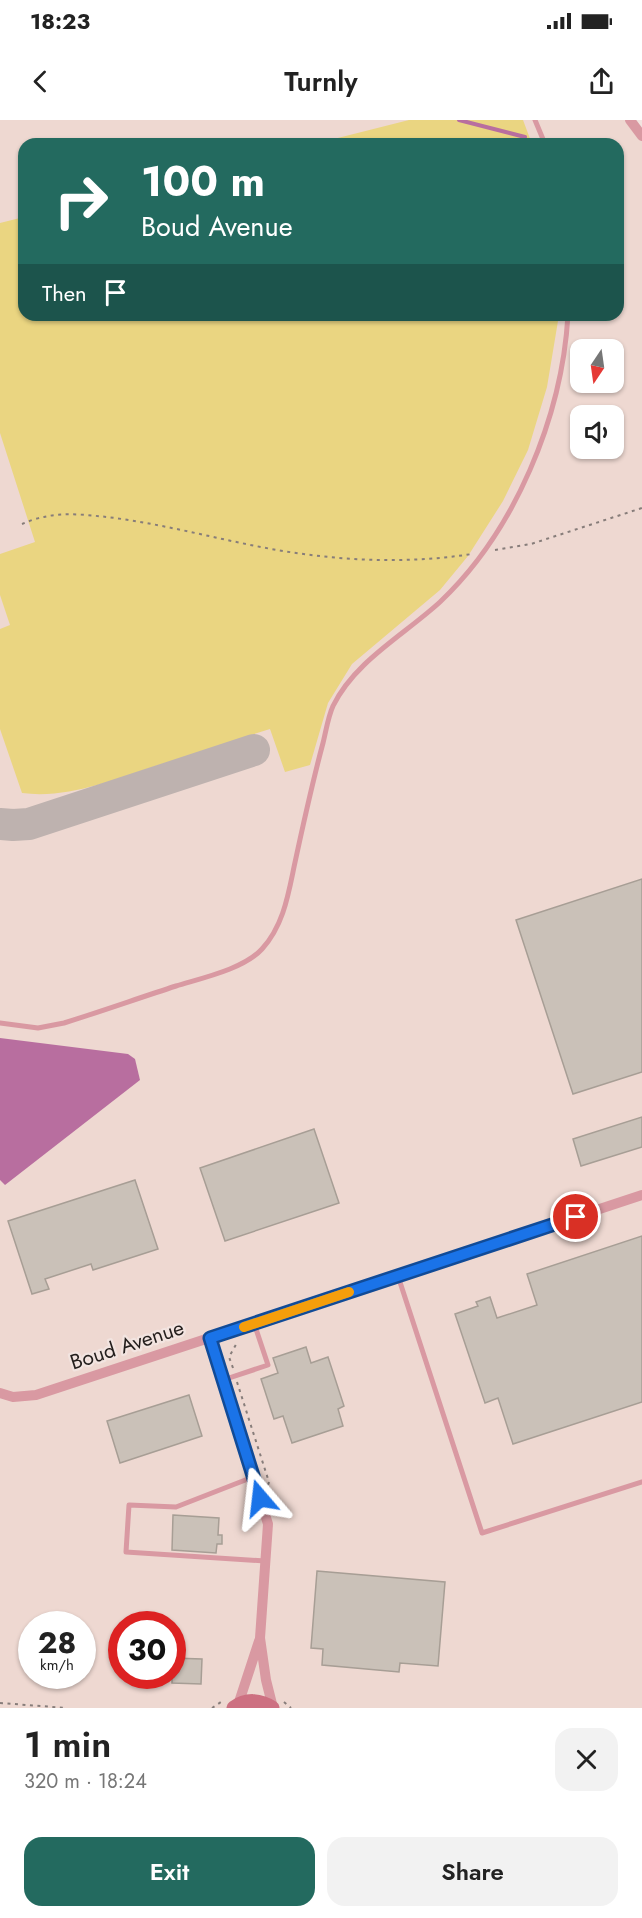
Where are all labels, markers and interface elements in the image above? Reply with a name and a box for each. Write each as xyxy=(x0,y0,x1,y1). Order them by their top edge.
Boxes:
text: 18:23 xyxy=(30,5,90,37)
text: Turnly xyxy=(284,62,358,101)
icon: back xyxy=(24,65,57,98)
icon: share xyxy=(585,65,618,98)
text: 100 m xyxy=(141,151,265,212)
icon: right xyxy=(42,162,120,240)
text: Boud Avenue xyxy=(141,207,293,246)
icon: arrive xyxy=(99,276,132,309)
text: Then xyxy=(42,277,87,309)
north arrow xyxy=(570,339,624,393)
map controls xyxy=(570,339,624,459)
button: sound xyxy=(570,405,624,459)
pin xyxy=(550,1191,601,1242)
icon: arrive xyxy=(559,1200,592,1233)
street label: Boud Avenue xyxy=(66,1312,188,1377)
position arrow xyxy=(228,1466,292,1530)
speed limit sign: 30 xyxy=(108,1611,186,1689)
text: 28 xyxy=(38,1621,76,1664)
text: km/h xyxy=(40,1654,74,1676)
text: 1 min xyxy=(24,1718,111,1770)
button: close xyxy=(555,1728,618,1791)
text: 320 m · 18:24 xyxy=(24,1767,147,1796)
button: Exit xyxy=(24,1837,315,1906)
button: Share xyxy=(327,1837,618,1906)

